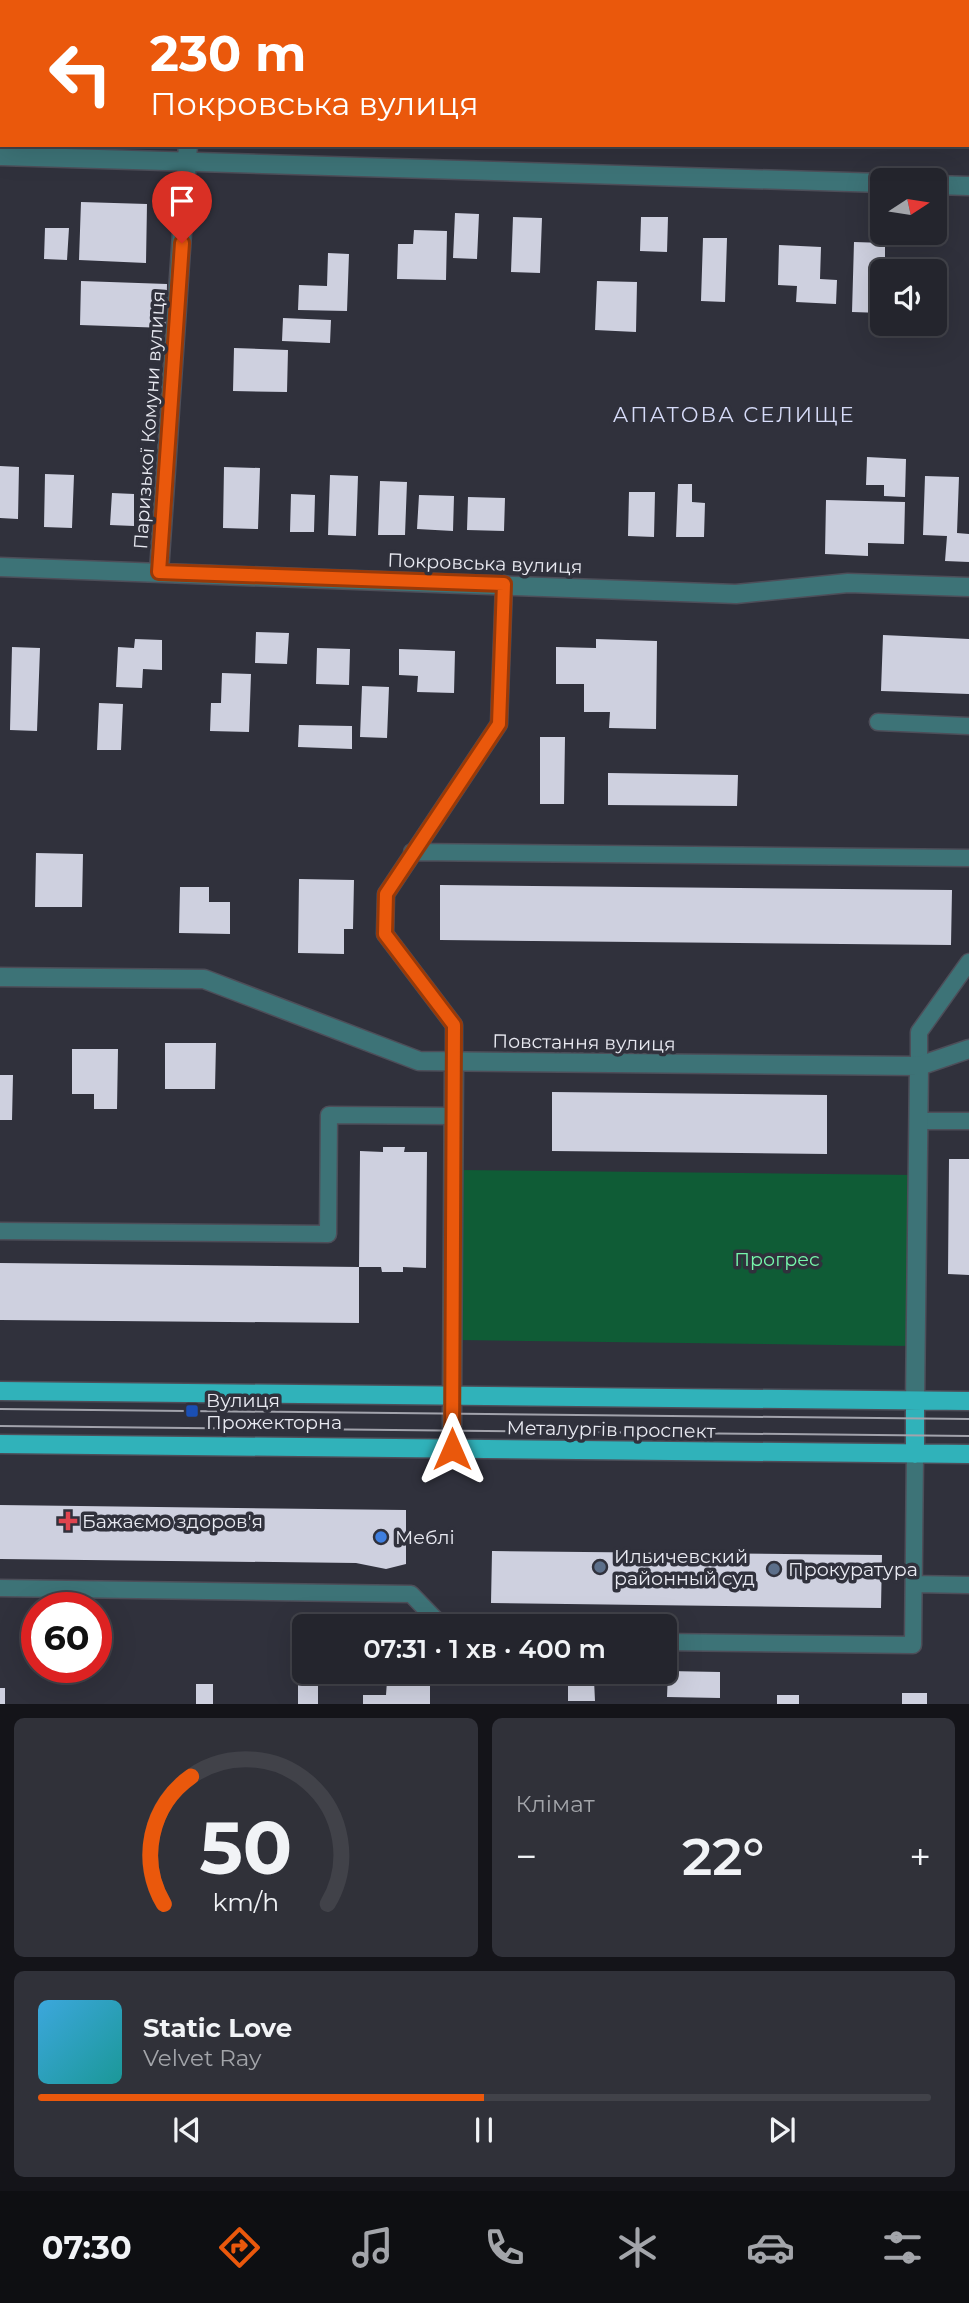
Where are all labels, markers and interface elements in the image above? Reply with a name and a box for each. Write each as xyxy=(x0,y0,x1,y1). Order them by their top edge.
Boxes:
text: 230 m xyxy=(150,24,306,83)
icon: left xyxy=(35,28,126,119)
text: Покровська вулиця xyxy=(150,84,479,123)
north arrow xyxy=(870,168,947,245)
map controls xyxy=(870,168,947,336)
pin xyxy=(152,171,212,243)
icon: arrive xyxy=(163,182,201,220)
button: sound xyxy=(870,259,947,336)
street label: Паризької Комуни вулиця xyxy=(129,290,170,550)
district label: АПАТОВА СЕЛИЩЕ xyxy=(613,402,855,427)
street label: Покровська вулиця xyxy=(387,549,583,578)
street label: Повстання вулиця xyxy=(492,1029,676,1056)
park label: Прогрес xyxy=(734,1248,820,1271)
place label: Вулиця Прожекторна xyxy=(206,1389,342,1434)
marker: Вулиця Прожекторна xyxy=(184,1403,200,1419)
position arrow xyxy=(415,1412,489,1486)
street label: Металургів проспект xyxy=(506,1416,716,1443)
place label: Бажаємо здоров'я xyxy=(82,1510,263,1533)
marker: Бажаємо здоров'я xyxy=(60,1513,76,1529)
place label: Меблі xyxy=(395,1526,455,1549)
marker: Меблі xyxy=(373,1529,389,1545)
place label: Ильичевский районный суд xyxy=(614,1545,755,1590)
place label: Прокуратура xyxy=(788,1558,918,1581)
marker: Ильичевский районный суд xyxy=(592,1559,608,1575)
marker: Прокуратура xyxy=(766,1561,782,1577)
speed limit sign: 60 xyxy=(21,1592,112,1683)
text: 07:31 · 1 хв · 400 m xyxy=(363,1633,606,1665)
text: Клімат xyxy=(516,1790,595,1818)
text: 50 xyxy=(199,1804,292,1892)
text: 22° xyxy=(682,1825,764,1888)
text: − xyxy=(516,1833,537,1880)
text: + xyxy=(909,1833,931,1880)
text: km/h xyxy=(212,1886,279,1916)
text: Static Love xyxy=(143,2012,292,2044)
text: Velvet Ray xyxy=(143,2044,261,2072)
icon: previous xyxy=(168,2111,206,2149)
icon: pause xyxy=(465,2111,503,2149)
icon: next xyxy=(763,2111,801,2149)
icon: directions xyxy=(215,2223,264,2272)
icon: music xyxy=(348,2223,397,2272)
icon: phone xyxy=(480,2223,529,2272)
icon: climate xyxy=(613,2223,662,2272)
icon: car xyxy=(746,2223,795,2272)
icon: filters xyxy=(878,2223,927,2272)
text: 07:30 xyxy=(42,2228,132,2267)

